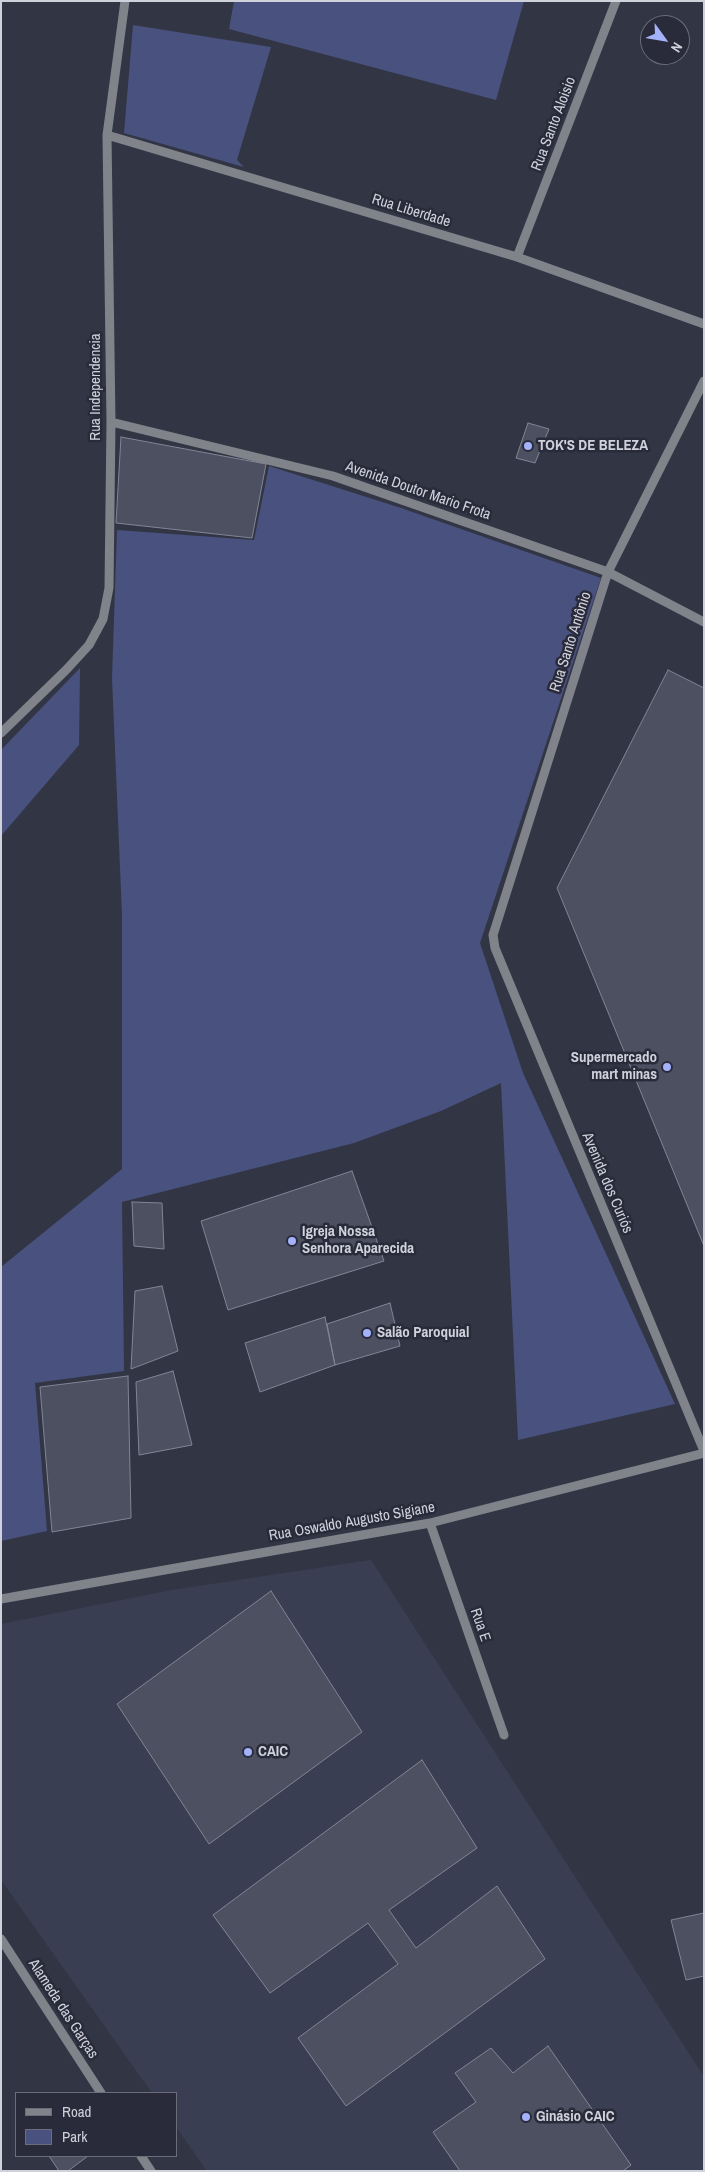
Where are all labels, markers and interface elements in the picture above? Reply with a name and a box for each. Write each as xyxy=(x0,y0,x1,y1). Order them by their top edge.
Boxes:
north arrow xyxy=(640,15,690,65)
text: N xyxy=(667,39,687,56)
street label: Rua Santo Aloisio xyxy=(528,74,580,174)
street label: Rua Liberdade xyxy=(369,190,453,232)
street label: Rua Independencia xyxy=(87,333,105,441)
place label: TOK'S DE BELEZA xyxy=(538,437,648,455)
marker: TOK'S DE BELEZA xyxy=(522,440,534,452)
street label: Avenida Doutor Mario Frota xyxy=(343,458,493,524)
street label: Rua Santo Antônio xyxy=(546,590,596,694)
place label: Supermercado mart minas xyxy=(571,1049,657,1084)
marker: Supermercado mart minas xyxy=(661,1061,673,1073)
street label: Avenida dos Curiós xyxy=(578,1130,636,1236)
place label: Igreja Nossa Senhora Aparecida xyxy=(302,1223,414,1258)
marker: Igreja Nossa Senhora Aparecida xyxy=(286,1235,298,1247)
place label: Salão Paroquial xyxy=(377,1324,469,1342)
marker: Salão Paroquial xyxy=(361,1327,373,1339)
street label: Rua Oswaldo Augusto Sigiane xyxy=(268,1499,436,1545)
street label: Rua E xyxy=(466,1606,494,1644)
place label: CAIC xyxy=(258,1743,288,1761)
marker: CAIC xyxy=(242,1746,254,1758)
street label: Alameda das Garças xyxy=(24,1956,102,2062)
legend xyxy=(15,2092,178,2157)
text: Road xyxy=(62,2101,91,2122)
place label: Ginásio CAIC xyxy=(536,2108,615,2126)
marker: Ginásio CAIC xyxy=(520,2111,532,2123)
text: Park xyxy=(62,2126,87,2147)

